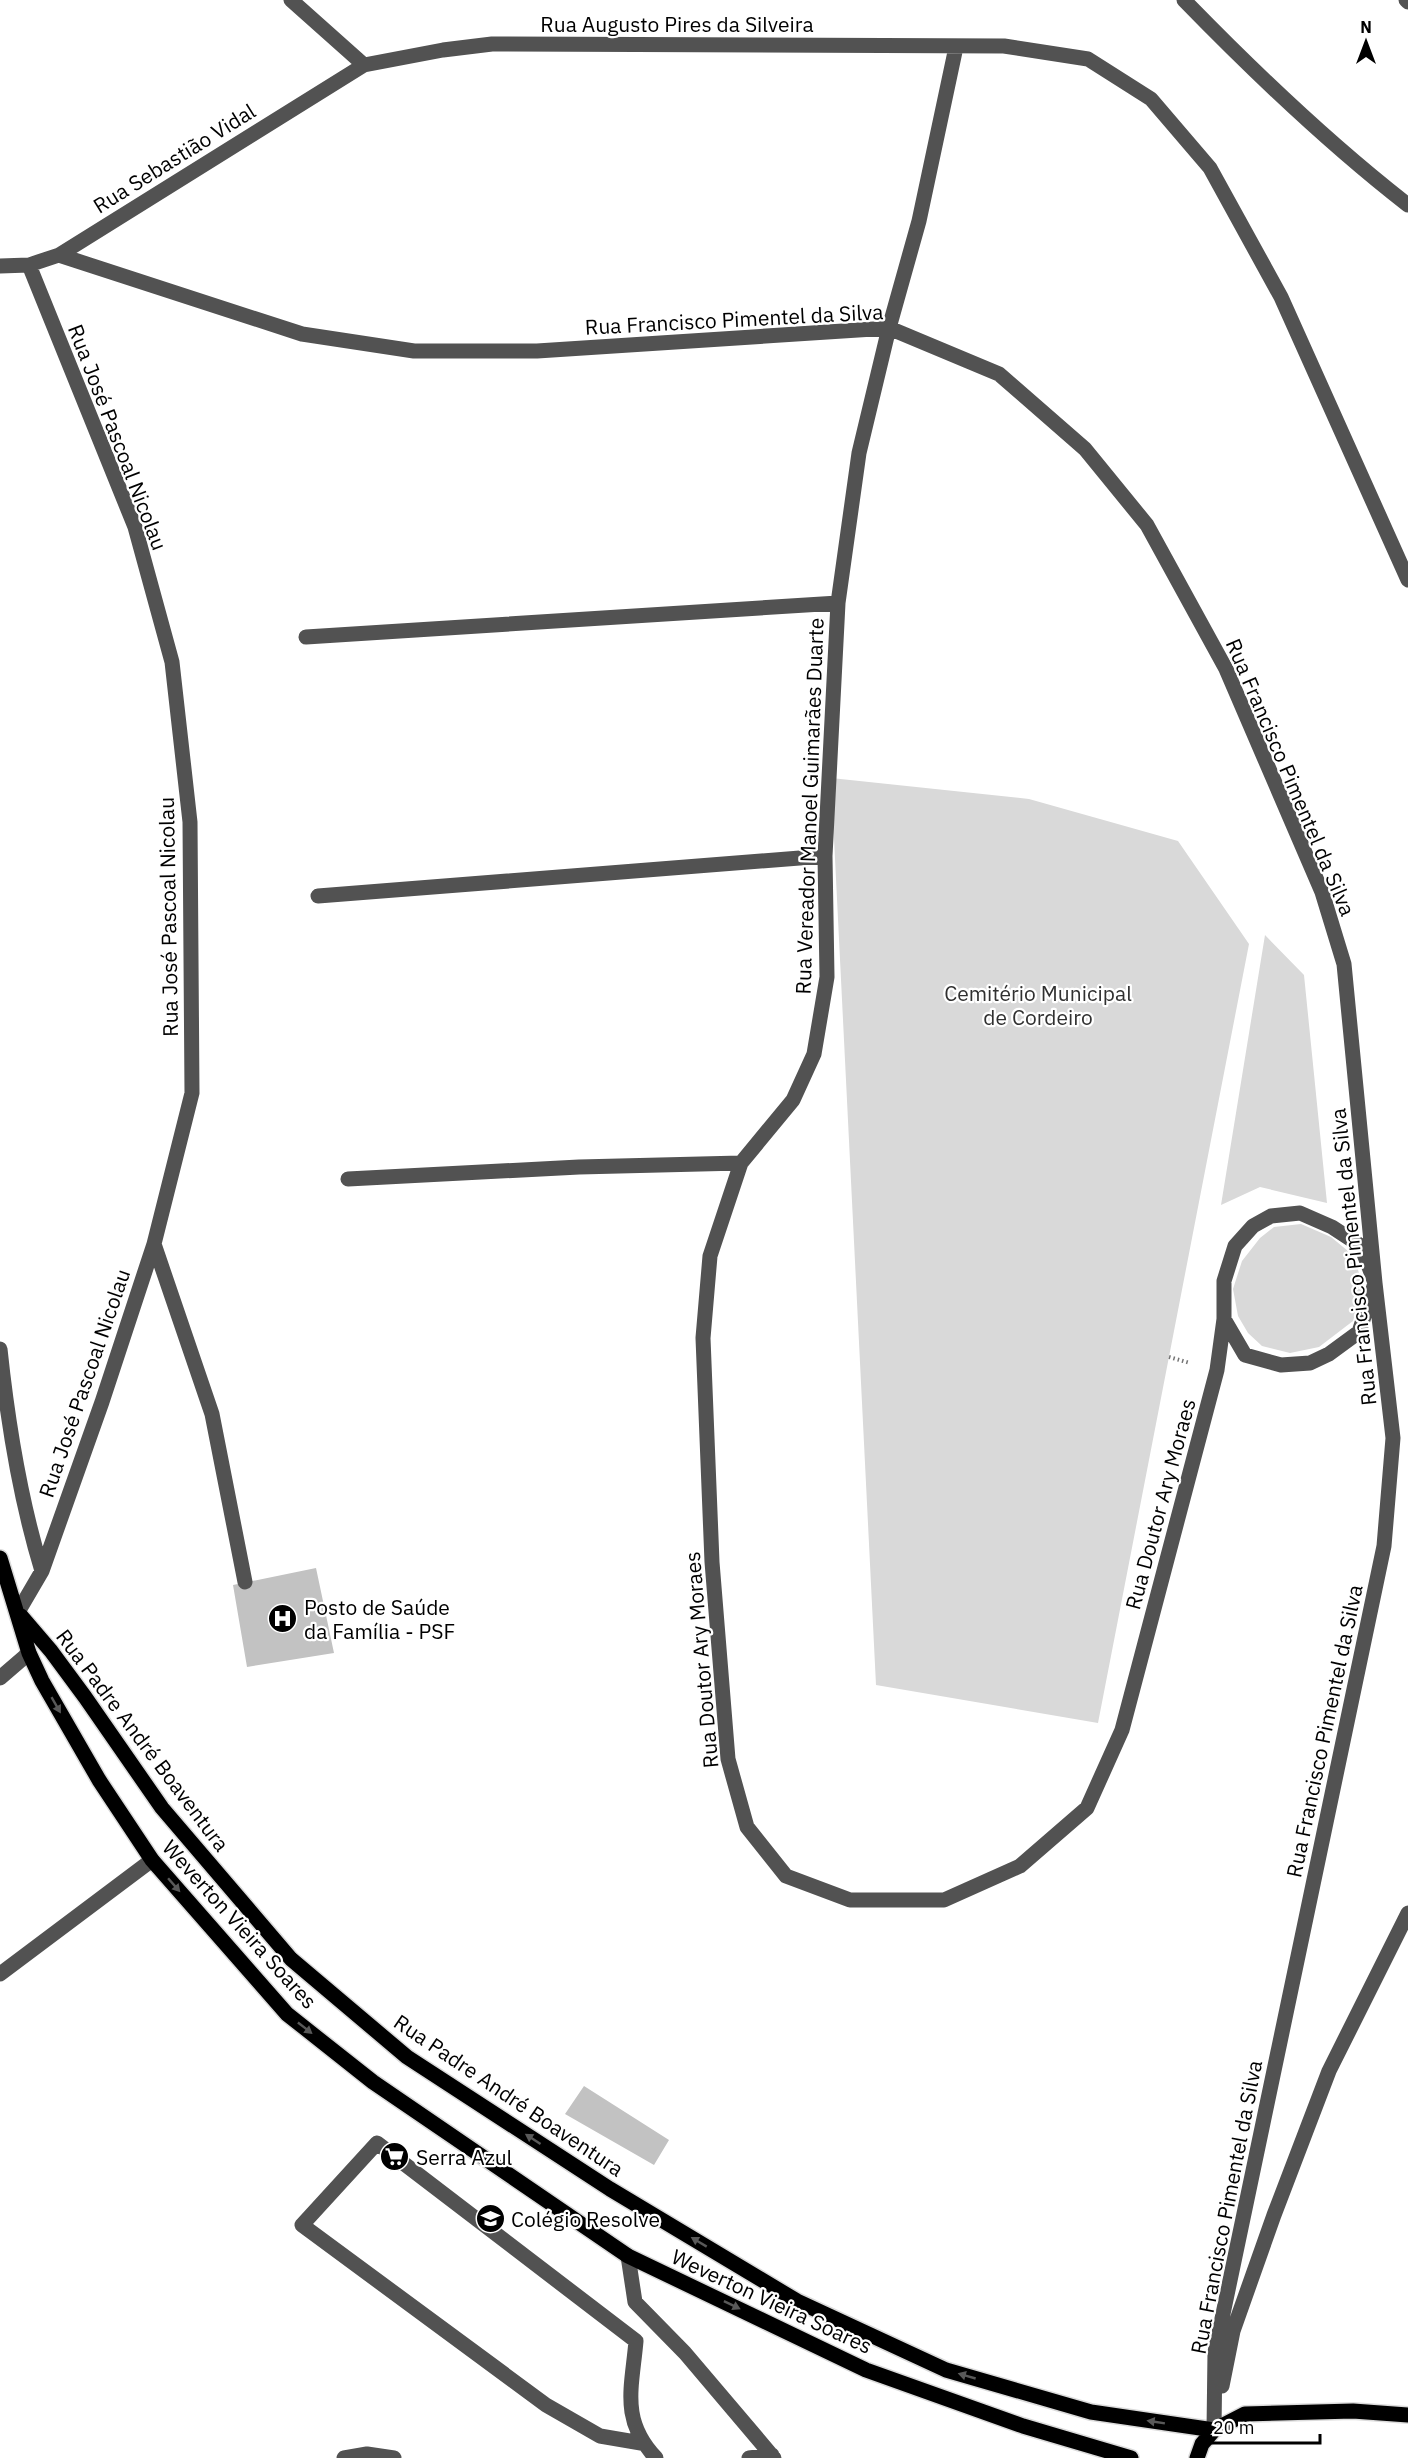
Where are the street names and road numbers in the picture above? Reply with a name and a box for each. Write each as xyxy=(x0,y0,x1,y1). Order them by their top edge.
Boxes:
street label: Rua Augusto Pires da Silveira xyxy=(540,10,814,38)
street label: Rua Sebastião Vidal xyxy=(88,97,261,219)
street label: Rua Francisco Pimentel da Silva xyxy=(584,297,884,341)
street label: Rua José Pascoal Nicolau xyxy=(62,320,174,554)
street label: Rua Vereador Manoel Guimarães Duarte xyxy=(788,617,830,995)
street label: Rua Francisco Pimentel da Silva xyxy=(1220,634,1362,920)
street label: Rua José Pascoal Nicolau xyxy=(152,797,184,1037)
street label: Rua Francisco Pimentel da Silva xyxy=(1323,1107,1383,1407)
street label: Rua José Pascoal Nicolau xyxy=(32,1265,136,1501)
street label: Rua Doutor Ary Moraes xyxy=(1118,1395,1202,1613)
street label: Rua Doutor Ary Moraes xyxy=(678,1551,724,1769)
street label: Rua Francisco Pimentel da Silva xyxy=(1279,1582,1369,1880)
street label: Rua Padre André Boaventura xyxy=(50,1623,236,1857)
street label: Weverton Vieira Soares xyxy=(157,1834,323,2014)
street label: Rua Padre André Boaventura xyxy=(389,2007,629,2183)
street label: Rua Francisco Pimentel da Silva xyxy=(1184,2058,1268,2356)
street label: Weverton Vieira Soares xyxy=(667,2242,877,2360)

